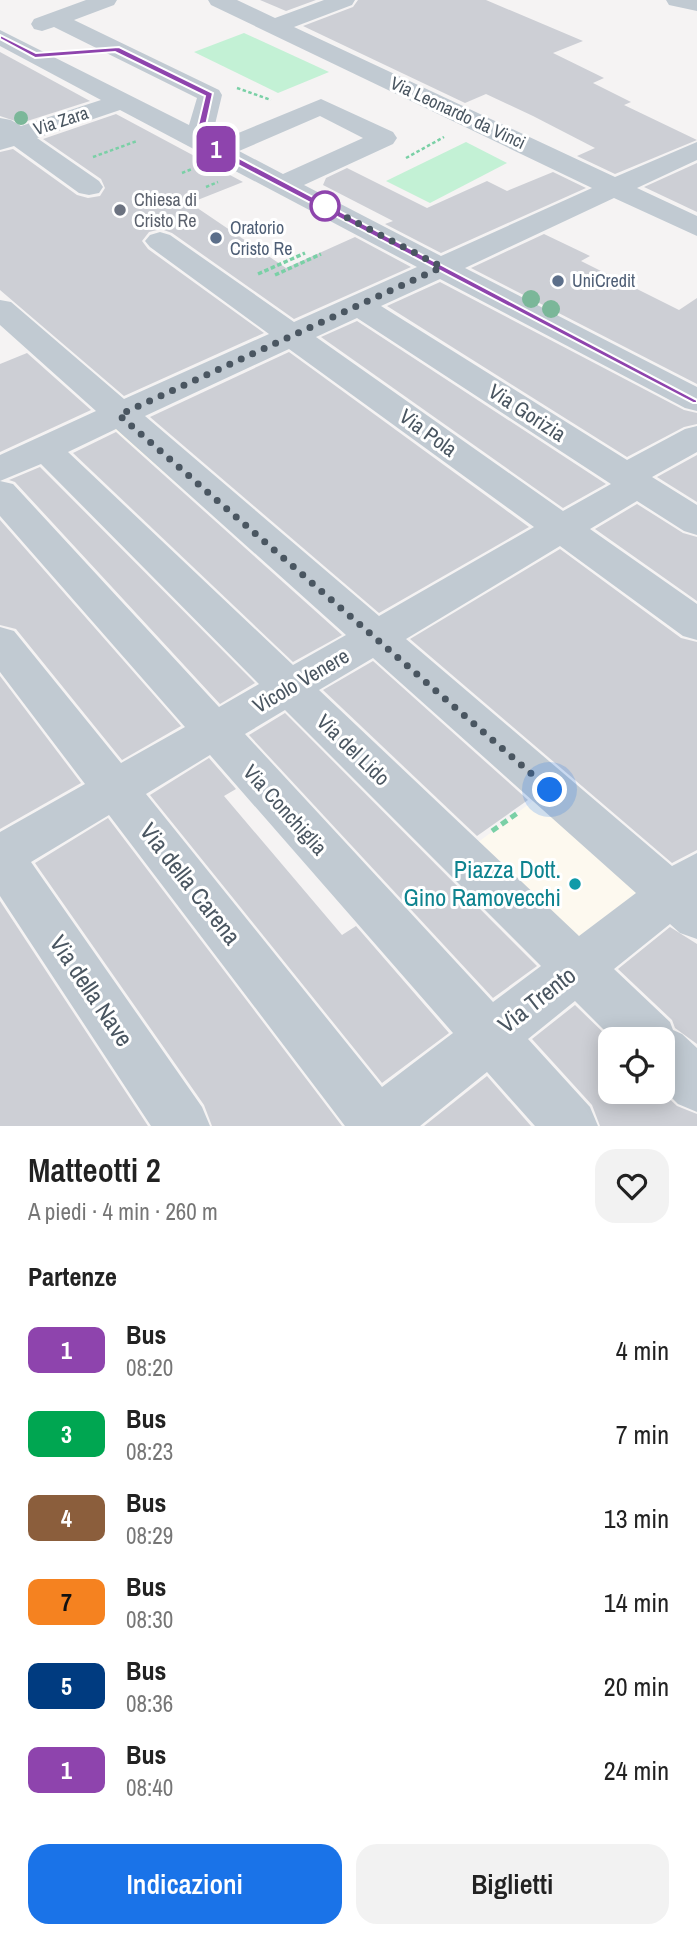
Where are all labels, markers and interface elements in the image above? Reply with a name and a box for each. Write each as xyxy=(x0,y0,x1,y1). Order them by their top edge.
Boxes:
street label: Via Leonardo da Vinci xyxy=(387,70,530,155)
street label: Via Zara xyxy=(30,100,92,141)
line badge: 1 xyxy=(193,126,239,172)
text: 1 xyxy=(211,133,221,165)
place label: Chiesa di Cristo Re xyxy=(134,187,197,233)
unlabelled marker xyxy=(310,191,340,221)
marker: Chiesa di Cristo Re xyxy=(112,202,128,218)
place label: Oratorio Cristo Re xyxy=(230,215,292,261)
marker: Oratorio Cristo Re xyxy=(208,230,224,246)
place label: UniCredit xyxy=(572,268,635,293)
marker: UniCredit xyxy=(550,273,566,289)
street label: Via Gorizia xyxy=(483,377,572,449)
street label: Via Pola xyxy=(394,402,463,464)
street label: Vicolo Venere xyxy=(247,641,354,720)
street label: Via del Lido xyxy=(310,707,396,792)
street label: Via Conchiglia xyxy=(237,758,334,862)
your location xyxy=(532,772,567,807)
street label: Via della Carena xyxy=(133,816,248,951)
place label: Piazza Dott. Gino Ramovecchi xyxy=(403,853,561,913)
marker: Piazza Dott. Gino Ramovecchi xyxy=(567,876,583,892)
street label: Via della Nave xyxy=(43,929,141,1052)
street label: Via Trento xyxy=(491,959,582,1040)
map controls xyxy=(598,1027,675,1104)
button: locate xyxy=(598,1027,675,1104)
text: Matteotti 2 xyxy=(28,1148,161,1192)
button: heart xyxy=(595,1149,669,1223)
text: A piedi · 4 min · 260 m xyxy=(28,1196,218,1227)
text: Partenze xyxy=(28,1259,117,1294)
text: Bus xyxy=(126,1317,166,1352)
text: 4 min xyxy=(616,1333,669,1368)
text: 1 xyxy=(61,1334,72,1366)
text: 08:20 xyxy=(126,1352,173,1383)
text: Bus xyxy=(126,1401,166,1436)
text: 7 min xyxy=(616,1417,669,1452)
text: 3 xyxy=(61,1418,72,1450)
text: 08:23 xyxy=(126,1436,173,1467)
text: Bus xyxy=(126,1485,166,1520)
text: 13 min xyxy=(604,1501,669,1536)
text: 4 xyxy=(61,1502,72,1534)
text: 08:29 xyxy=(126,1520,173,1551)
text: Bus xyxy=(126,1569,166,1604)
text: 14 min xyxy=(604,1585,669,1620)
text: 7 xyxy=(61,1586,72,1618)
text: 08:30 xyxy=(126,1604,173,1635)
text: Bus xyxy=(126,1653,166,1688)
text: 20 min xyxy=(604,1669,669,1704)
text: 5 xyxy=(61,1670,72,1702)
text: 08:36 xyxy=(126,1688,173,1719)
text: Bus xyxy=(126,1737,166,1772)
text: 24 min xyxy=(604,1753,669,1788)
text: 1 xyxy=(61,1754,72,1786)
text: 08:40 xyxy=(126,1772,173,1803)
button: Indicazioni xyxy=(28,1844,342,1924)
button: Biglietti xyxy=(356,1844,669,1924)

